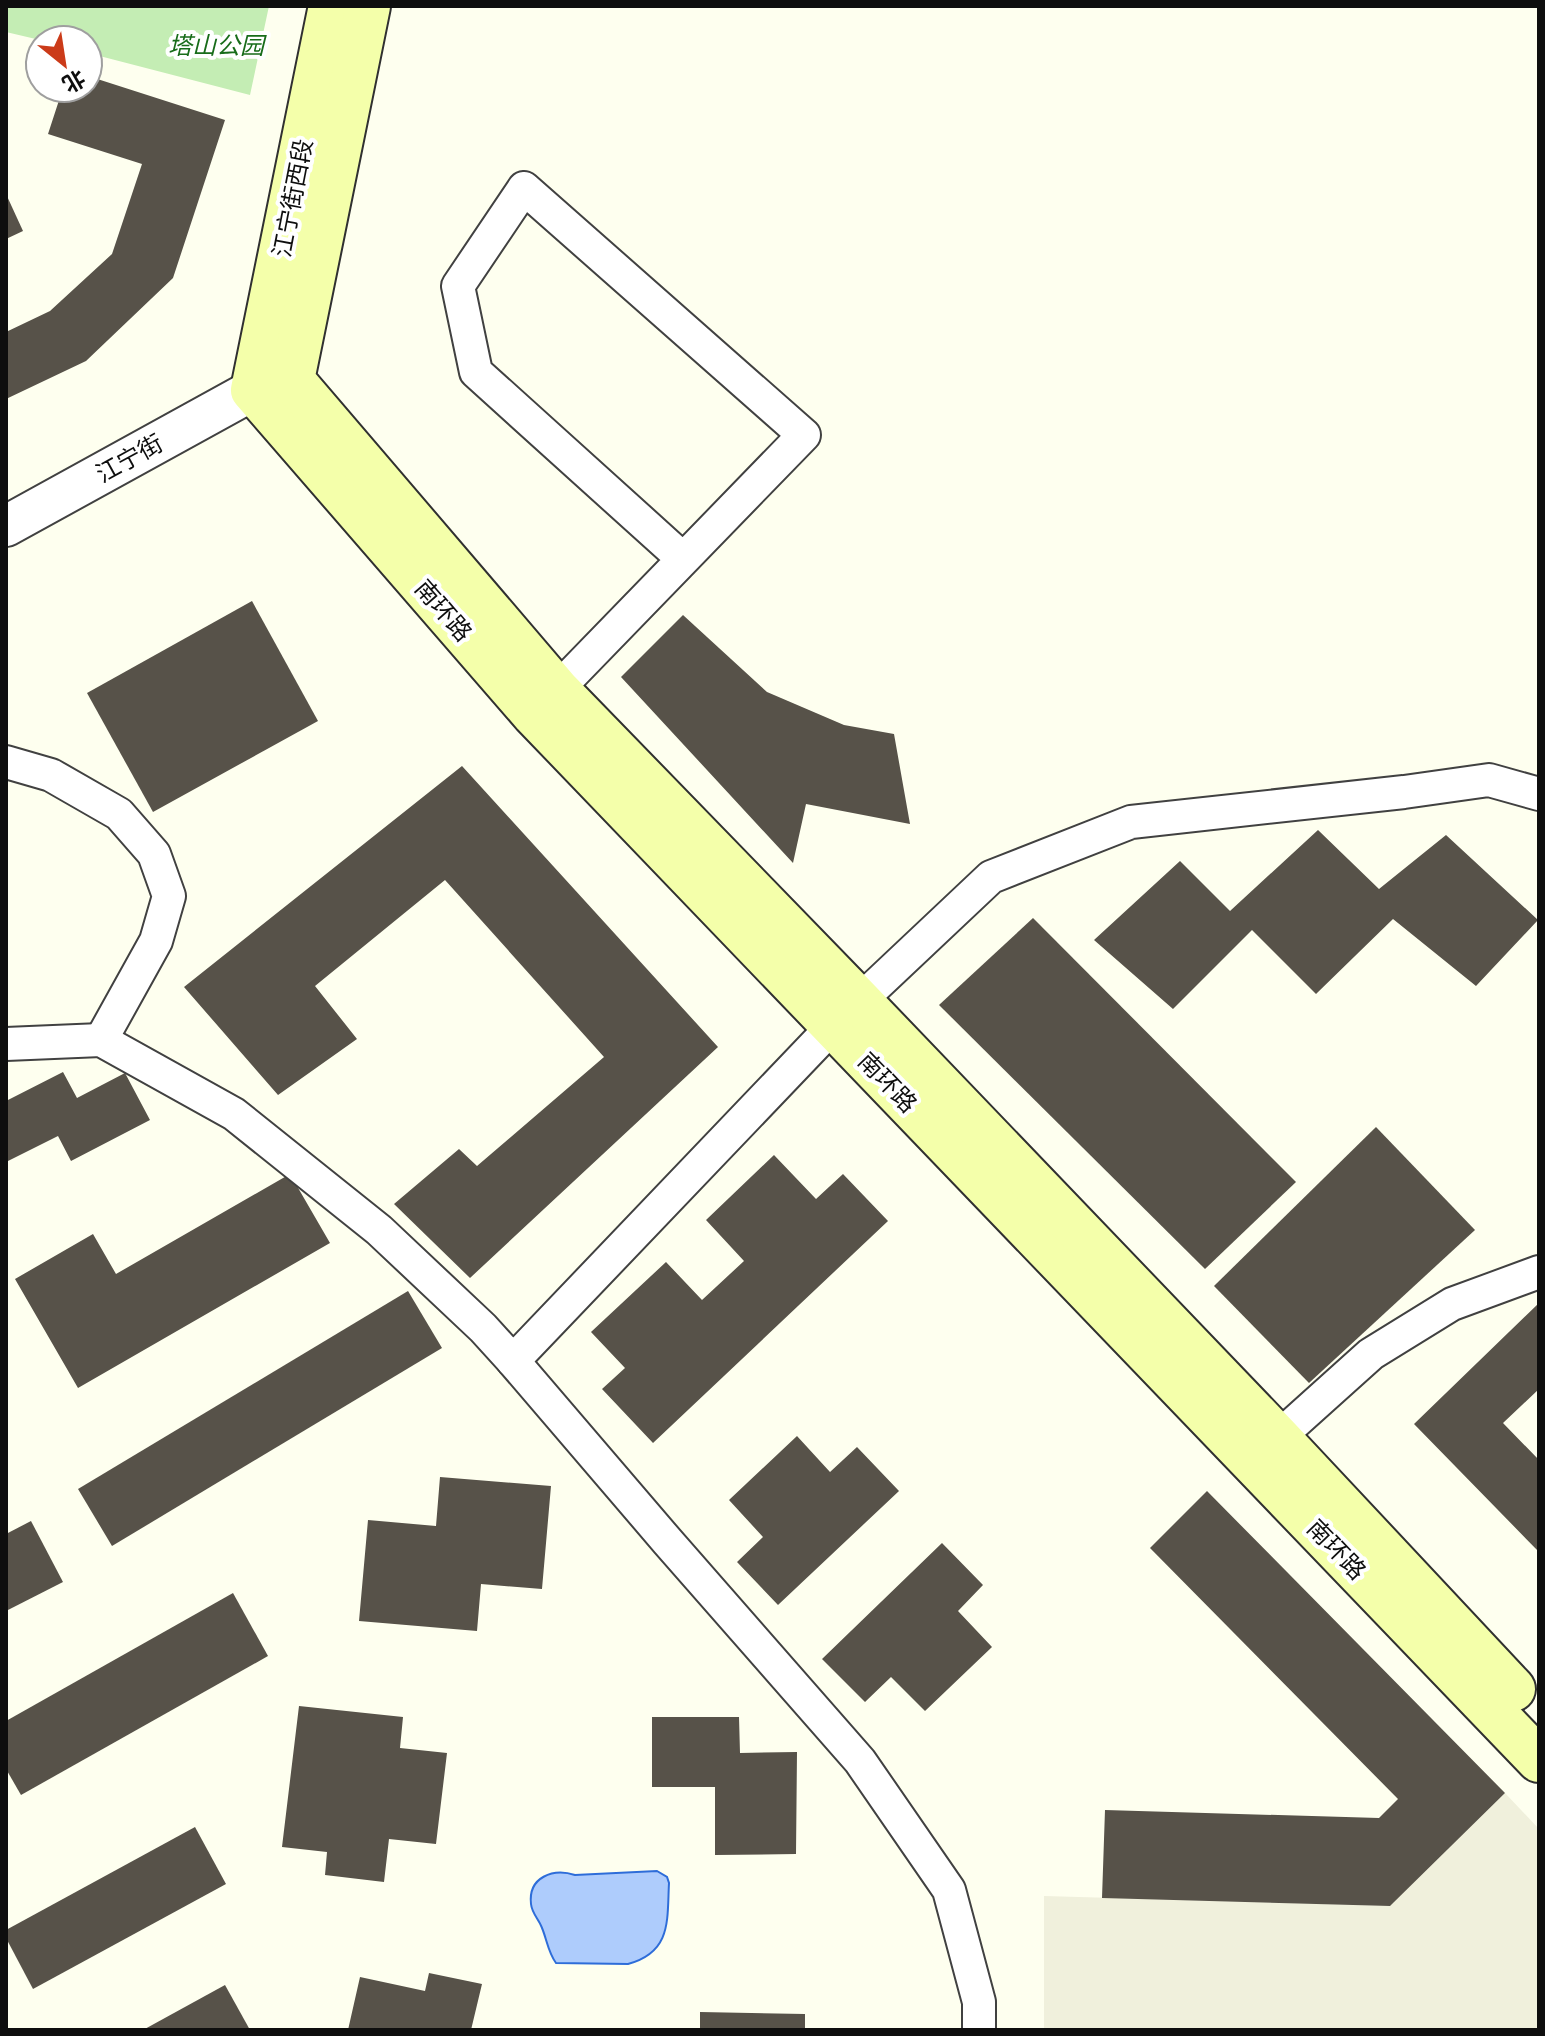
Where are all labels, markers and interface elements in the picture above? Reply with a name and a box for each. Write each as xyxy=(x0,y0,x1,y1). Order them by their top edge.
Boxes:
north arrow xyxy=(24,24,104,104)
park label: 塔山公园 xyxy=(168,29,267,61)
text: 北 xyxy=(57,64,91,100)
street label: 江宁街西段 xyxy=(265,136,319,260)
street label: 江宁街 xyxy=(90,427,168,489)
street label: 南环路 xyxy=(408,572,480,648)
street label: 南环路 xyxy=(851,1045,925,1119)
street label: 南环路 xyxy=(1300,1512,1374,1586)

